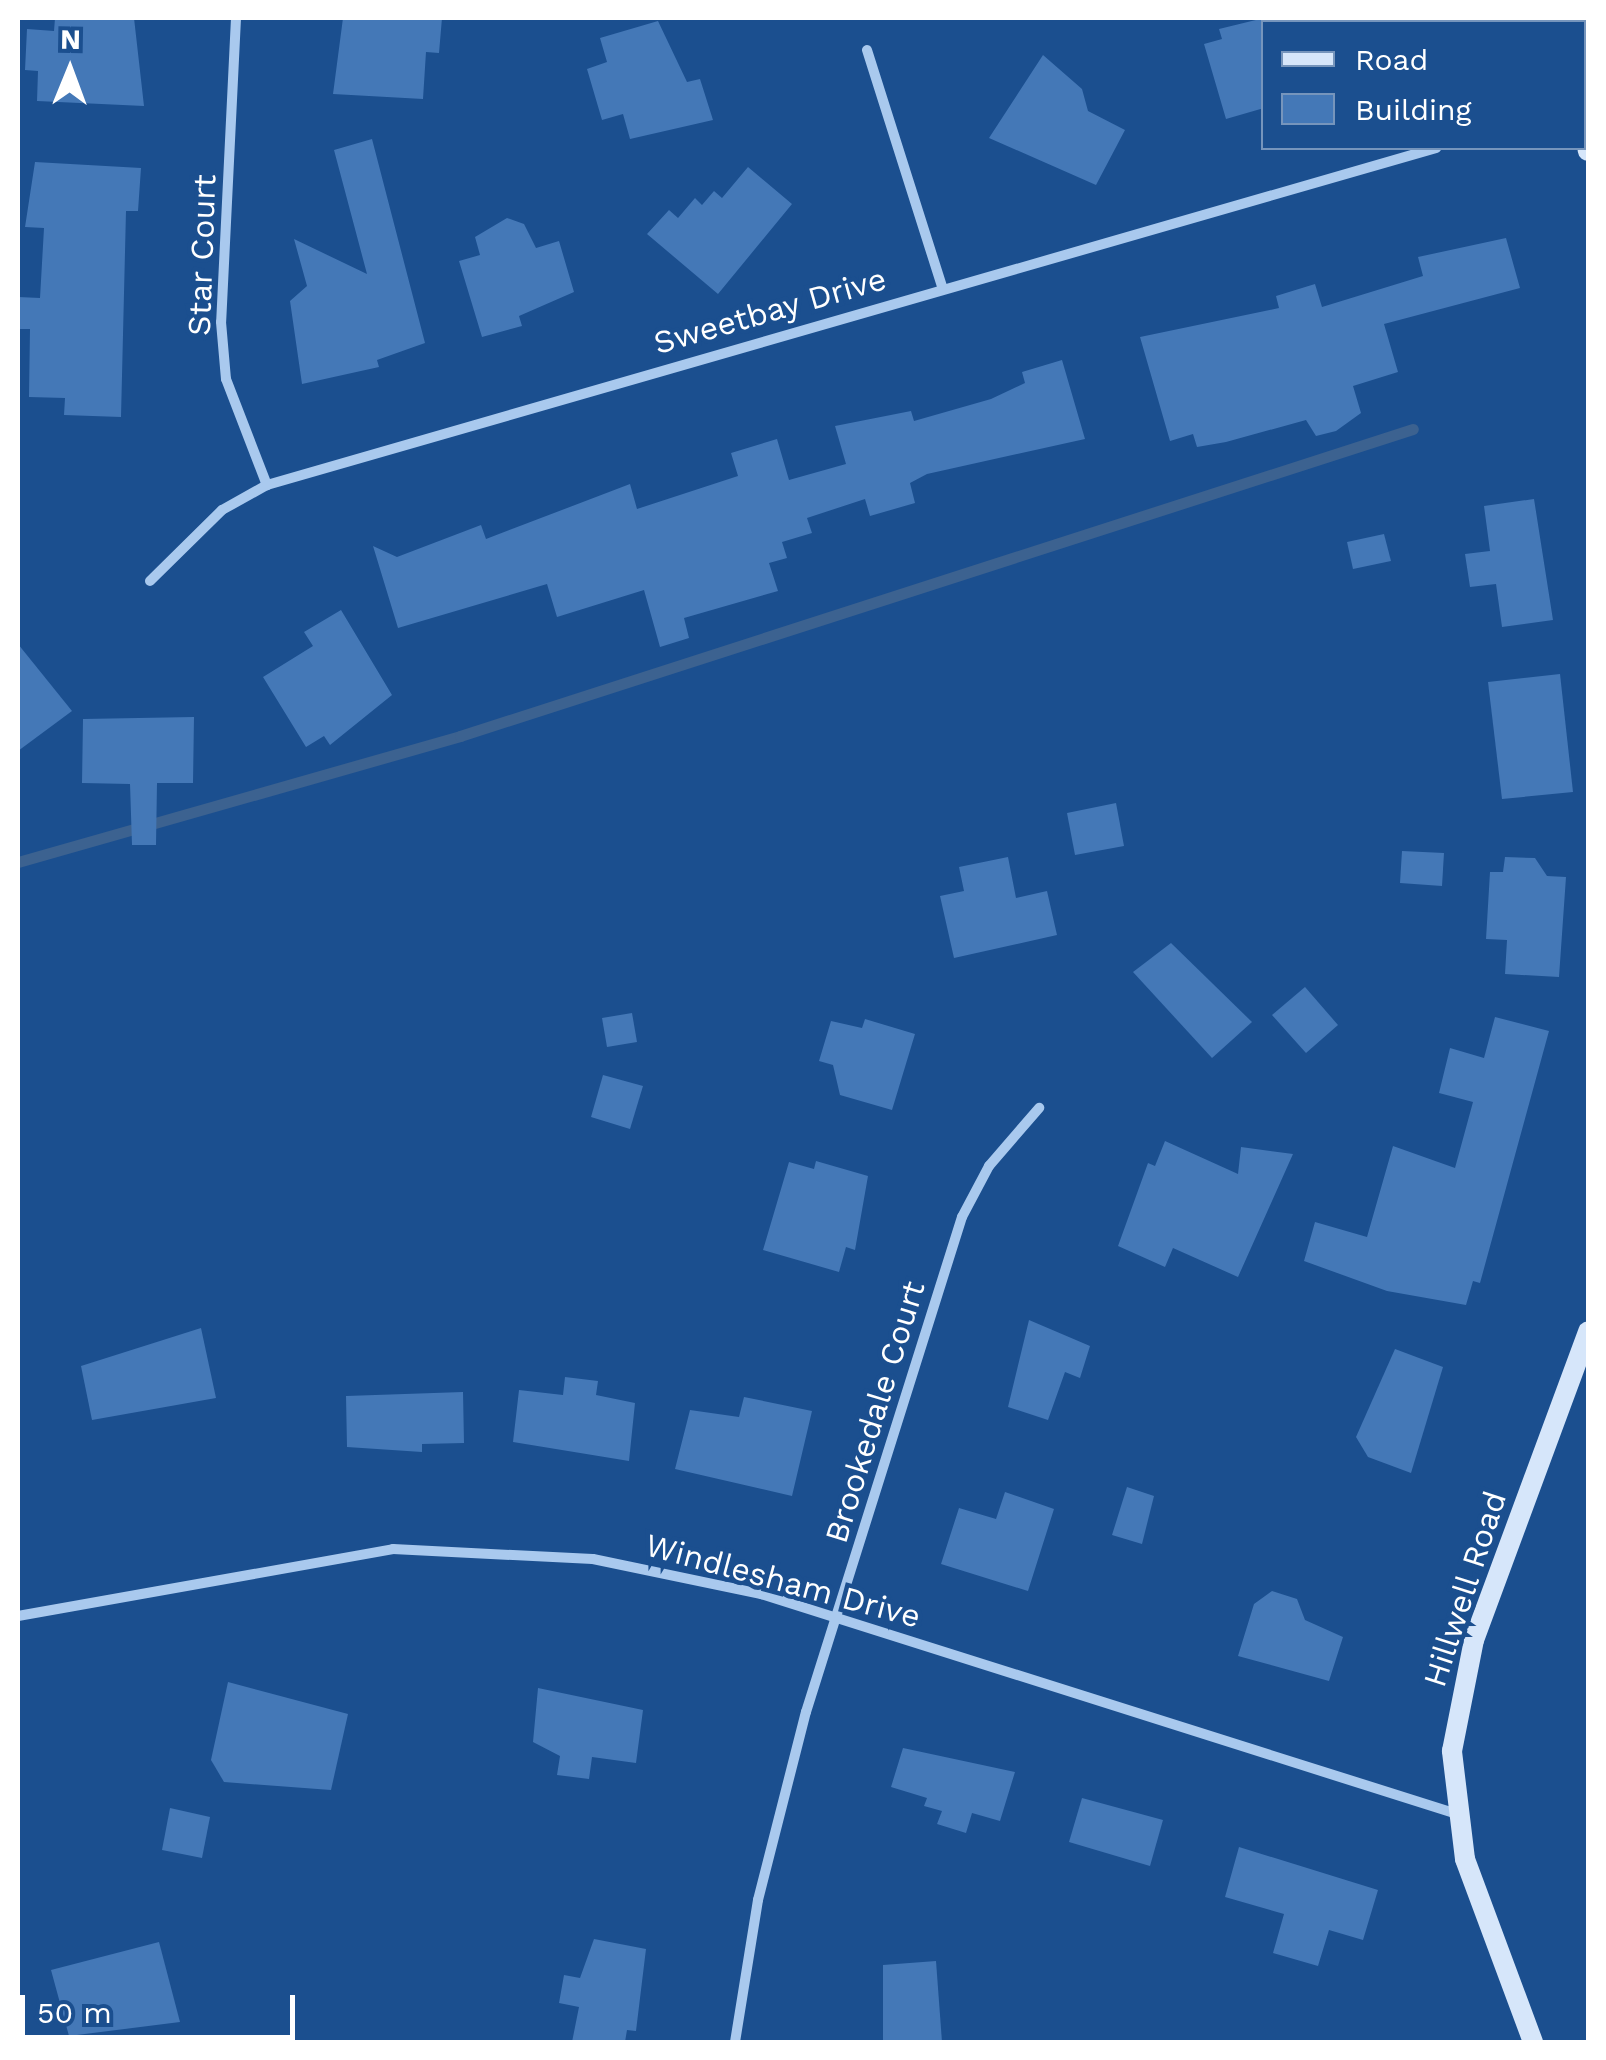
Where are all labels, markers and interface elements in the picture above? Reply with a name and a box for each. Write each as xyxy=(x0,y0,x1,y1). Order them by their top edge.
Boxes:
north arrow xyxy=(20,20,120,120)
legend xyxy=(1261,20,1586,150)
text: N xyxy=(60,23,81,56)
text: Road xyxy=(1355,42,1428,77)
text: Building xyxy=(1355,92,1472,127)
street label: Star Court xyxy=(180,173,224,337)
street label: Sweetbay Drive xyxy=(649,259,891,363)
street label: Brookedale Court xyxy=(817,1277,933,1547)
street label: Hillwell Road xyxy=(1415,1486,1515,1692)
street label: Windlesham Drive xyxy=(641,1526,925,1636)
scale bar xyxy=(25,1975,300,2037)
text: 50 m xyxy=(37,1995,112,2030)

